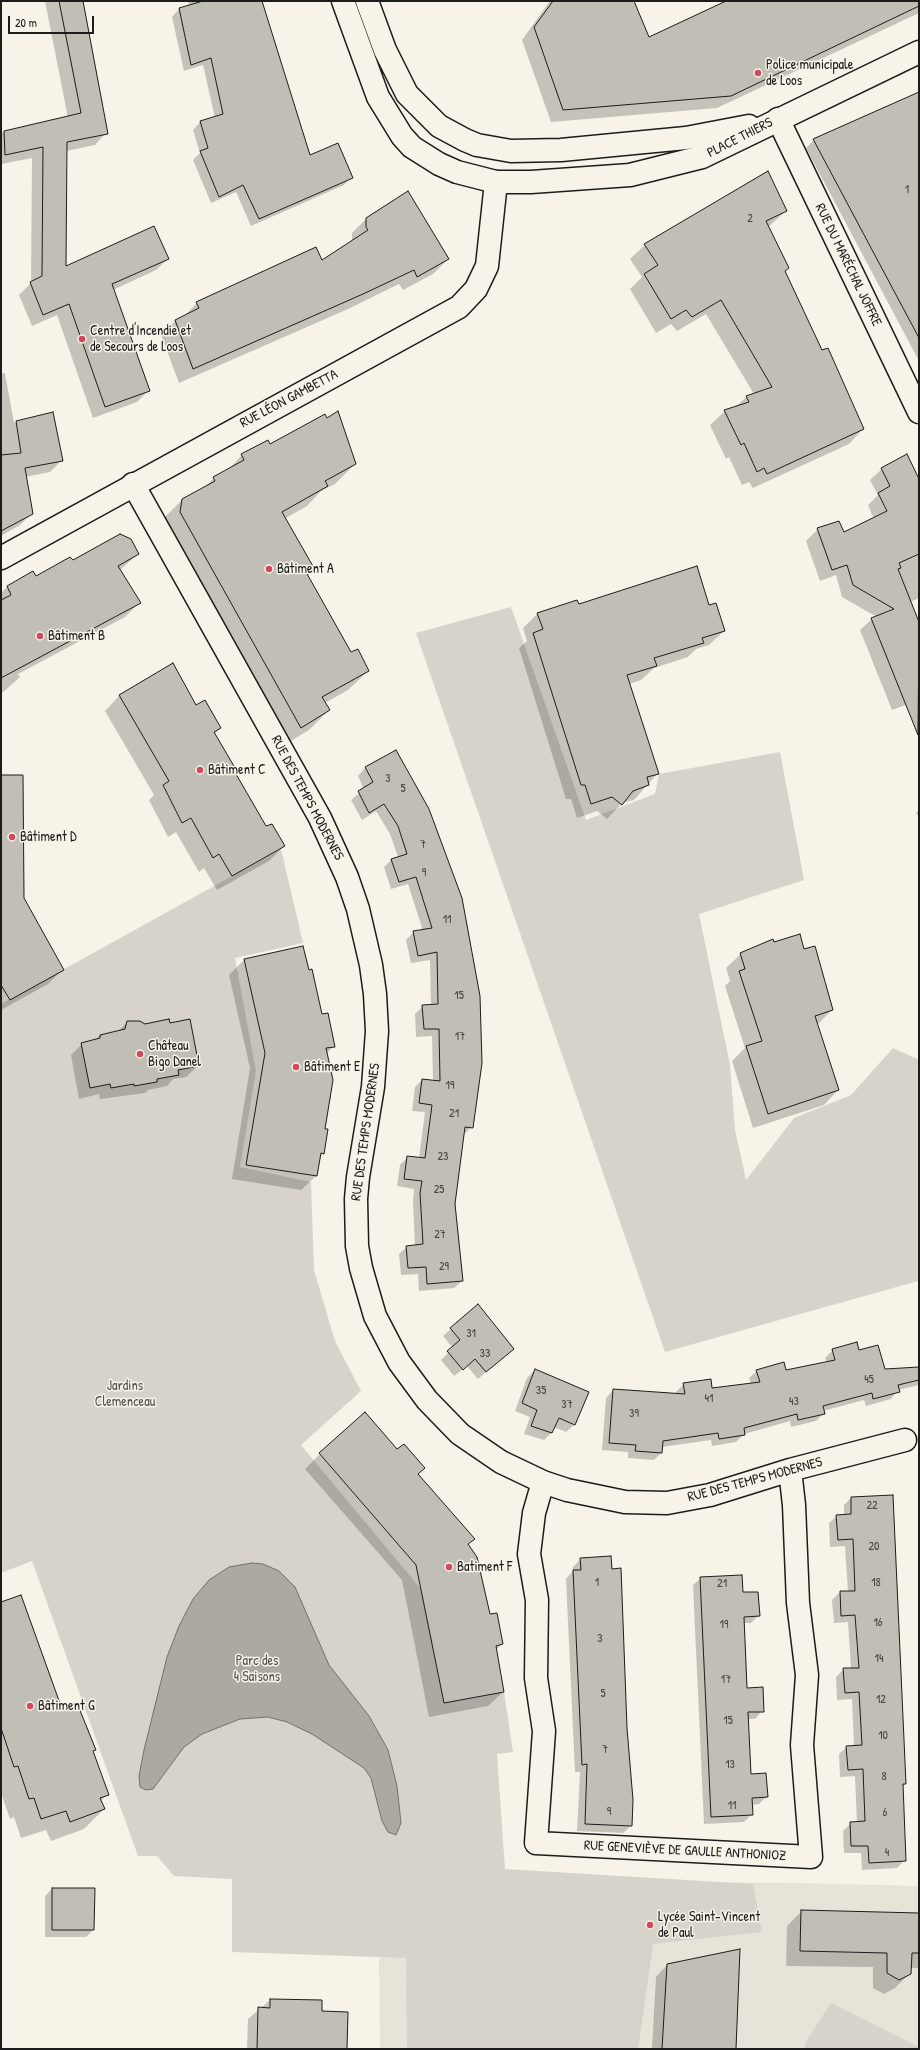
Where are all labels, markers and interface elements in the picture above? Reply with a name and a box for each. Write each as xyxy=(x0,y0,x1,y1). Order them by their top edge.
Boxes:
scale bar xyxy=(10,8,96,34)
text: 20 m xyxy=(15,14,37,31)
place label: Police municipale de Loos xyxy=(766,57,853,90)
marker: Police municipale de Loos xyxy=(753,68,763,78)
street label: PLACE THIERS xyxy=(704,114,776,162)
house number: 1 xyxy=(905,183,909,197)
street label: RUE DU MARÉCHAL JOFFRE xyxy=(811,201,885,329)
house number: 2 xyxy=(747,212,753,226)
place label: Centre d'Incendie et de Secours de Loos xyxy=(90,323,191,356)
marker: Centre d'Incendie et de Secours de Loos xyxy=(77,334,87,344)
street label: RUE LÉON GAMBETTA xyxy=(237,366,341,432)
place label: Bâtiment A xyxy=(277,561,334,577)
marker: Bâtiment A xyxy=(264,564,274,574)
place label: Bâtiment B xyxy=(48,628,105,644)
marker: Bâtiment B xyxy=(35,631,45,641)
street label: RUE DES TEMPS MODERNES xyxy=(267,733,347,863)
place label: Bâtiment C xyxy=(208,762,266,778)
marker: Bâtiment C xyxy=(195,765,205,775)
house number: 3 xyxy=(385,772,391,786)
house number: 5 xyxy=(400,782,406,796)
place label: Bâtiment D xyxy=(20,829,77,845)
marker: Bâtiment D xyxy=(7,832,17,842)
house number: 7 xyxy=(420,838,426,852)
house number: 9 xyxy=(422,866,426,880)
house number: 11 xyxy=(443,913,451,927)
house number: 15 xyxy=(454,989,464,1003)
house number: 17 xyxy=(455,1030,465,1044)
place label: Château Bigo Danel xyxy=(148,1038,201,1070)
marker: Château Bigo Danel xyxy=(135,1049,145,1059)
place label: Bâtiment E xyxy=(304,1059,360,1075)
marker: Bâtiment E xyxy=(291,1062,301,1072)
street label: RUE DES TEMPS MODERNES xyxy=(348,1062,384,1202)
house number: 19 xyxy=(446,1079,454,1093)
house number: 21 xyxy=(449,1107,459,1121)
house number: 23 xyxy=(438,1150,448,1164)
house number: 25 xyxy=(434,1183,444,1197)
house number: 27 xyxy=(434,1228,446,1242)
house number: 29 xyxy=(439,1260,449,1274)
house number: 31 xyxy=(466,1327,476,1341)
house number: 33 xyxy=(480,1347,490,1361)
house number: 45 xyxy=(864,1373,874,1387)
park label: Jardins Clemenceau xyxy=(95,1378,155,1410)
house number: 35 xyxy=(536,1384,546,1398)
house number: 41 xyxy=(705,1392,713,1406)
house number: 43 xyxy=(789,1395,799,1409)
house number: 37 xyxy=(561,1398,573,1412)
house number: 39 xyxy=(629,1407,639,1421)
street label: RUE DES TEMPS MODERNES xyxy=(686,1454,824,1506)
house number: 22 xyxy=(866,1499,878,1513)
house number: 20 xyxy=(869,1540,879,1554)
place label: Batiment F xyxy=(457,1559,512,1575)
marker: Batiment F xyxy=(444,1562,454,1572)
house number: 1 xyxy=(595,1576,599,1590)
house number: 18 xyxy=(871,1576,881,1590)
house number: 21 xyxy=(717,1577,727,1591)
house number: 16 xyxy=(873,1616,883,1630)
house number: 19 xyxy=(720,1618,728,1632)
house number: 3 xyxy=(597,1632,603,1646)
house number: 14 xyxy=(875,1652,883,1666)
park label: Parc des 4 Saisons xyxy=(234,1653,280,1686)
house number: 17 xyxy=(721,1673,731,1687)
house number: 5 xyxy=(600,1687,606,1701)
house number: 12 xyxy=(876,1693,886,1707)
place label: Bâtiment G xyxy=(38,1698,95,1714)
marker: Bâtiment G xyxy=(25,1701,35,1711)
house number: 15 xyxy=(723,1714,733,1728)
house number: 10 xyxy=(878,1729,888,1743)
house number: 7 xyxy=(602,1743,608,1757)
house number: 13 xyxy=(725,1758,735,1772)
house number: 8 xyxy=(881,1770,887,1784)
house number: 11 xyxy=(728,1799,736,1813)
house number: 9 xyxy=(607,1805,611,1819)
house number: 6 xyxy=(883,1806,887,1820)
street label: RUE GENEVIÈVE DE GAULLE ANTHONIOZ xyxy=(583,1837,787,1865)
house number: 4 xyxy=(885,1846,889,1860)
place label: Lycée Saint-Vincent de Paul xyxy=(658,1909,760,1942)
marker: Lycée Saint-Vincent de Paul xyxy=(645,1920,655,1930)

